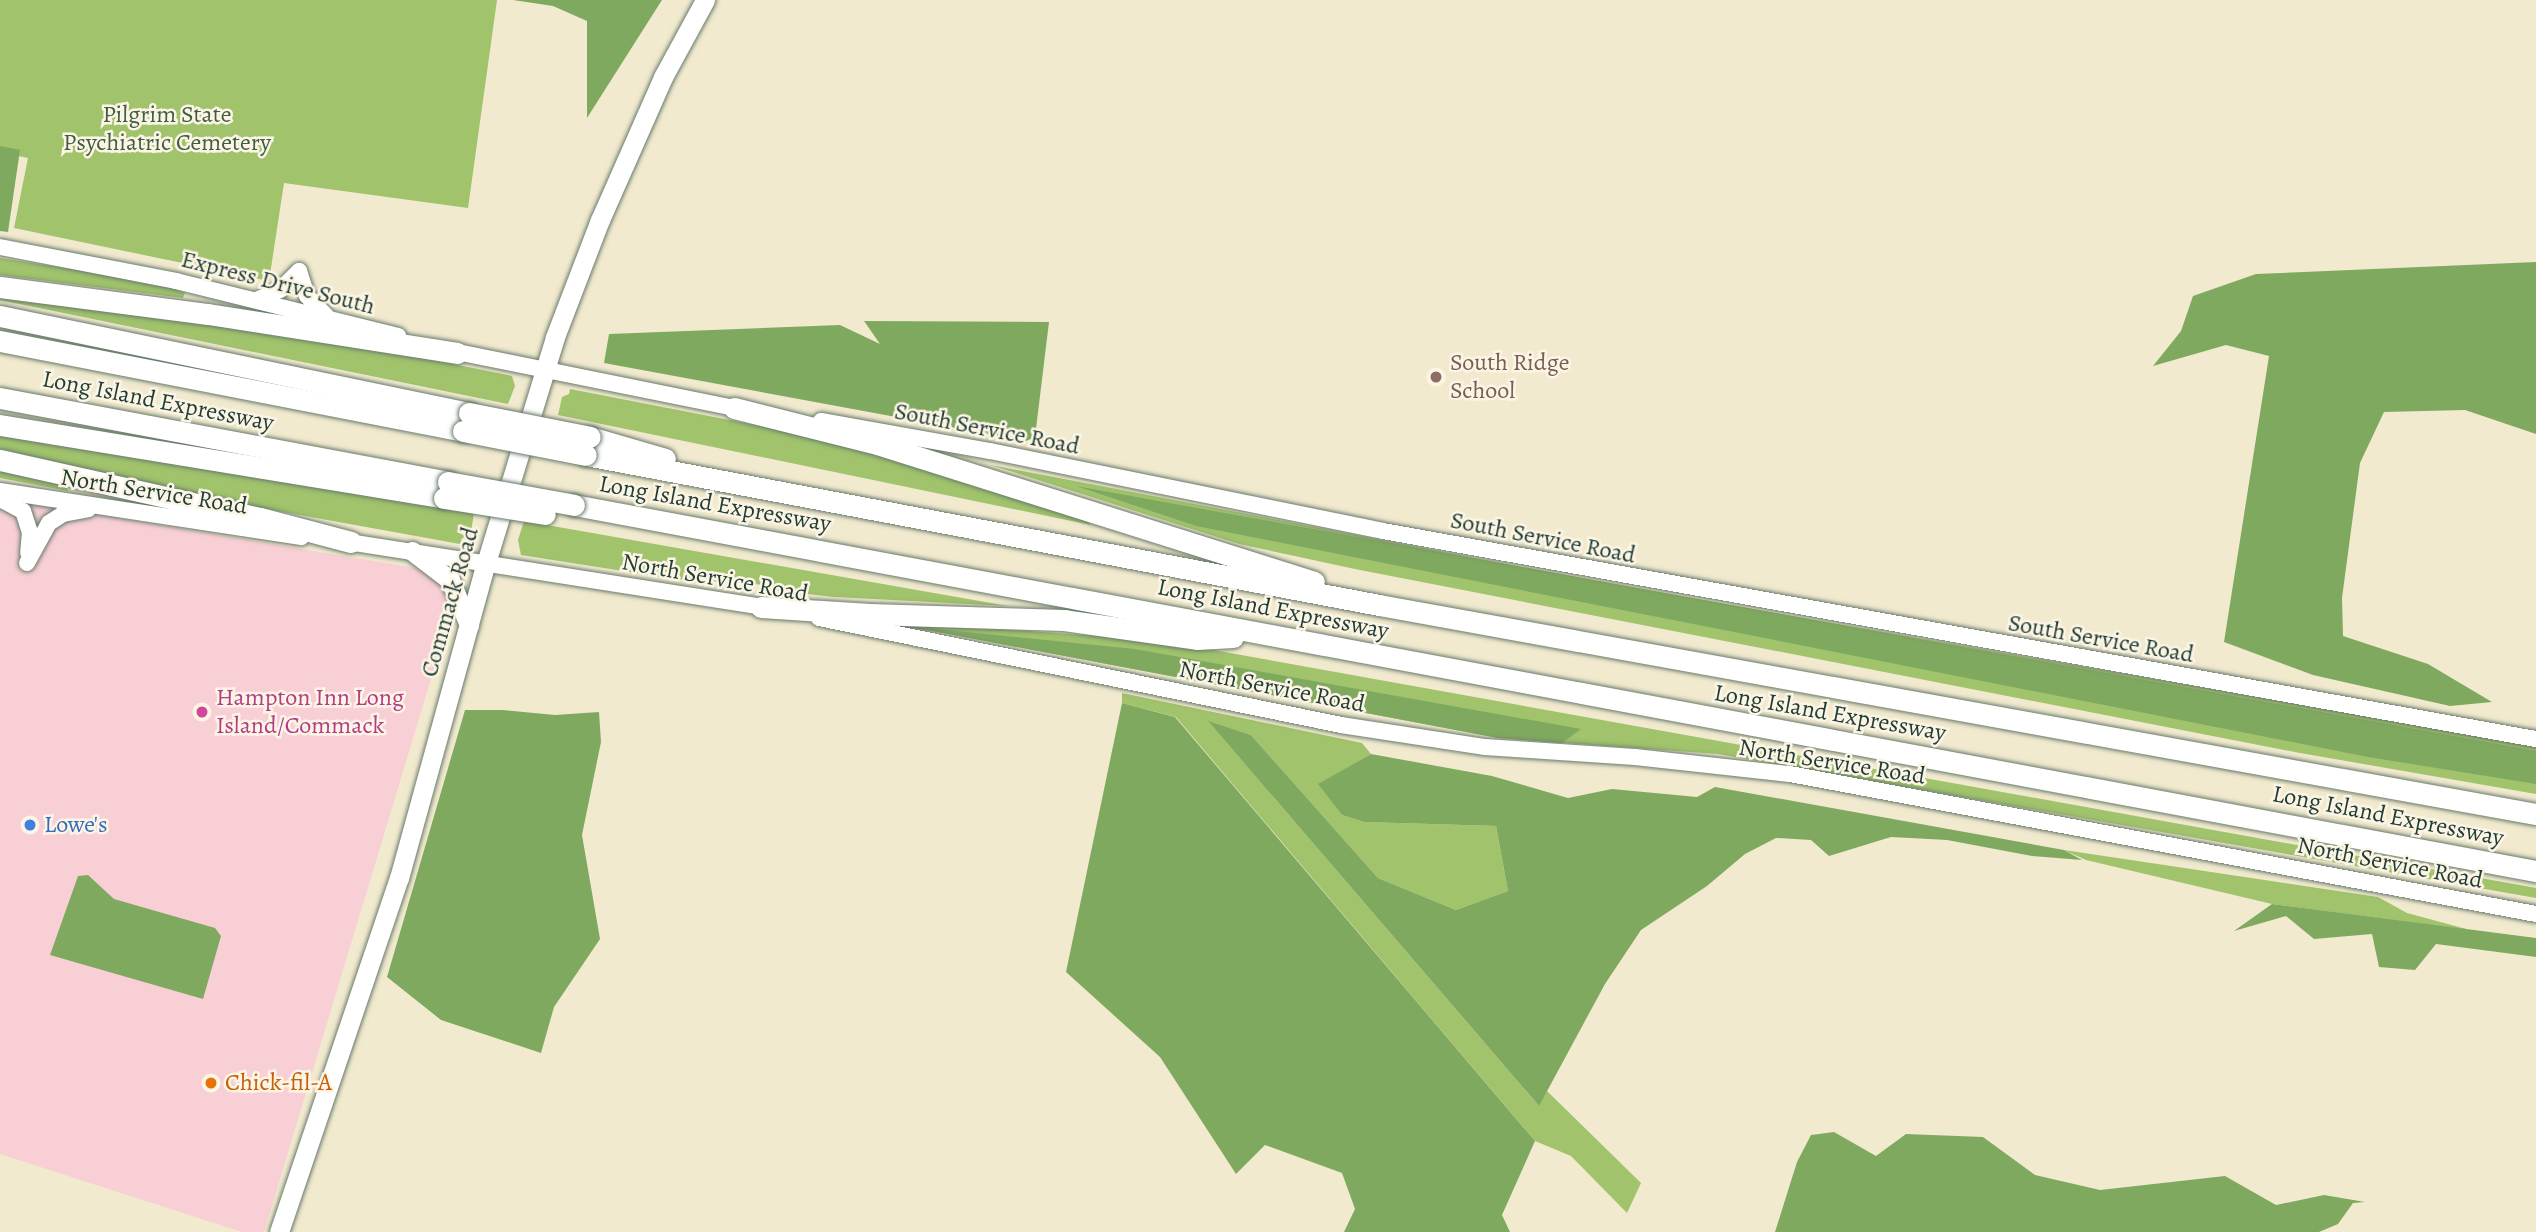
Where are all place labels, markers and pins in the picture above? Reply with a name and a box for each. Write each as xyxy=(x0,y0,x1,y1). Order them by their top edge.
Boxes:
place label: South Ridge School xyxy=(1450,349,1570,405)
marker: South Ridge School xyxy=(1428,369,1444,385)
place label: Hampton Inn Long Island/Commack xyxy=(216,684,404,740)
marker: Hampton Inn Long Island/Commack xyxy=(194,704,210,720)
place label: Lowe's xyxy=(44,811,108,839)
marker: Lowe's xyxy=(22,817,38,833)
place label: Chick-fil-A xyxy=(225,1069,332,1097)
marker: Chick-fil-A xyxy=(203,1075,219,1091)

